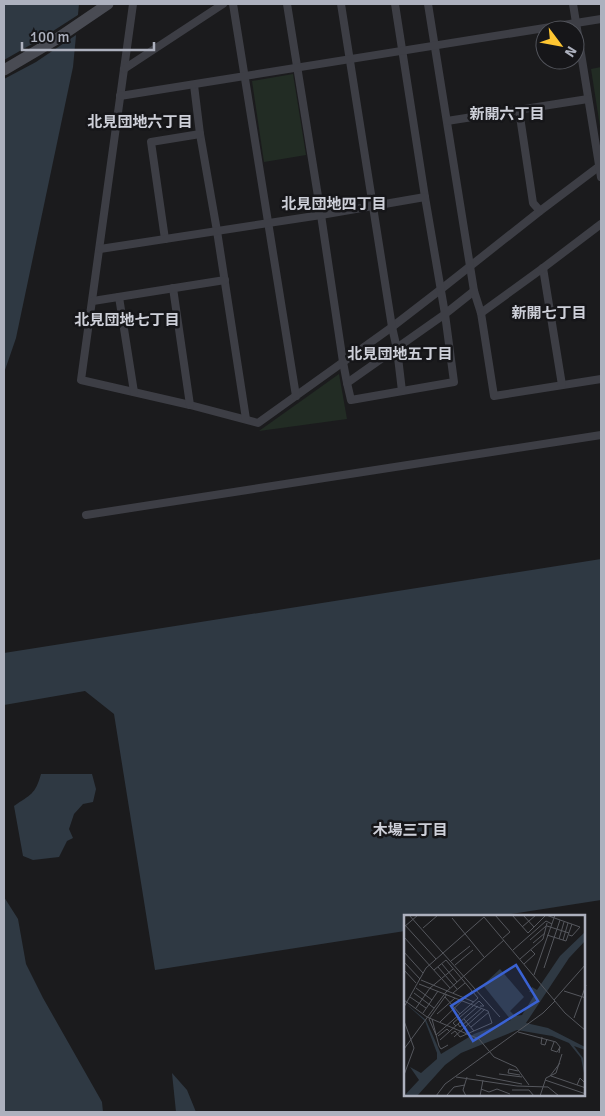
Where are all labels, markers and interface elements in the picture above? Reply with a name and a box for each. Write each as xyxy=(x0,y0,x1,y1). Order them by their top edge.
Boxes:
scale bar xyxy=(22,20,155,52)
north arrow xyxy=(535,20,585,70)
text: 100 m xyxy=(30,28,70,46)
text: N xyxy=(561,43,580,60)
district label: 新開六丁目 xyxy=(469,105,545,123)
district label: 北見団地六丁目 xyxy=(87,113,193,131)
district label: 北見団地四丁目 xyxy=(281,195,387,213)
district label: 新開七丁目 xyxy=(511,304,587,322)
district label: 北見団地七丁目 xyxy=(74,311,180,329)
district label: 北見団地五丁目 xyxy=(347,345,453,363)
district label: 木場三丁目 xyxy=(372,821,448,839)
inset map xyxy=(404,915,585,1096)

